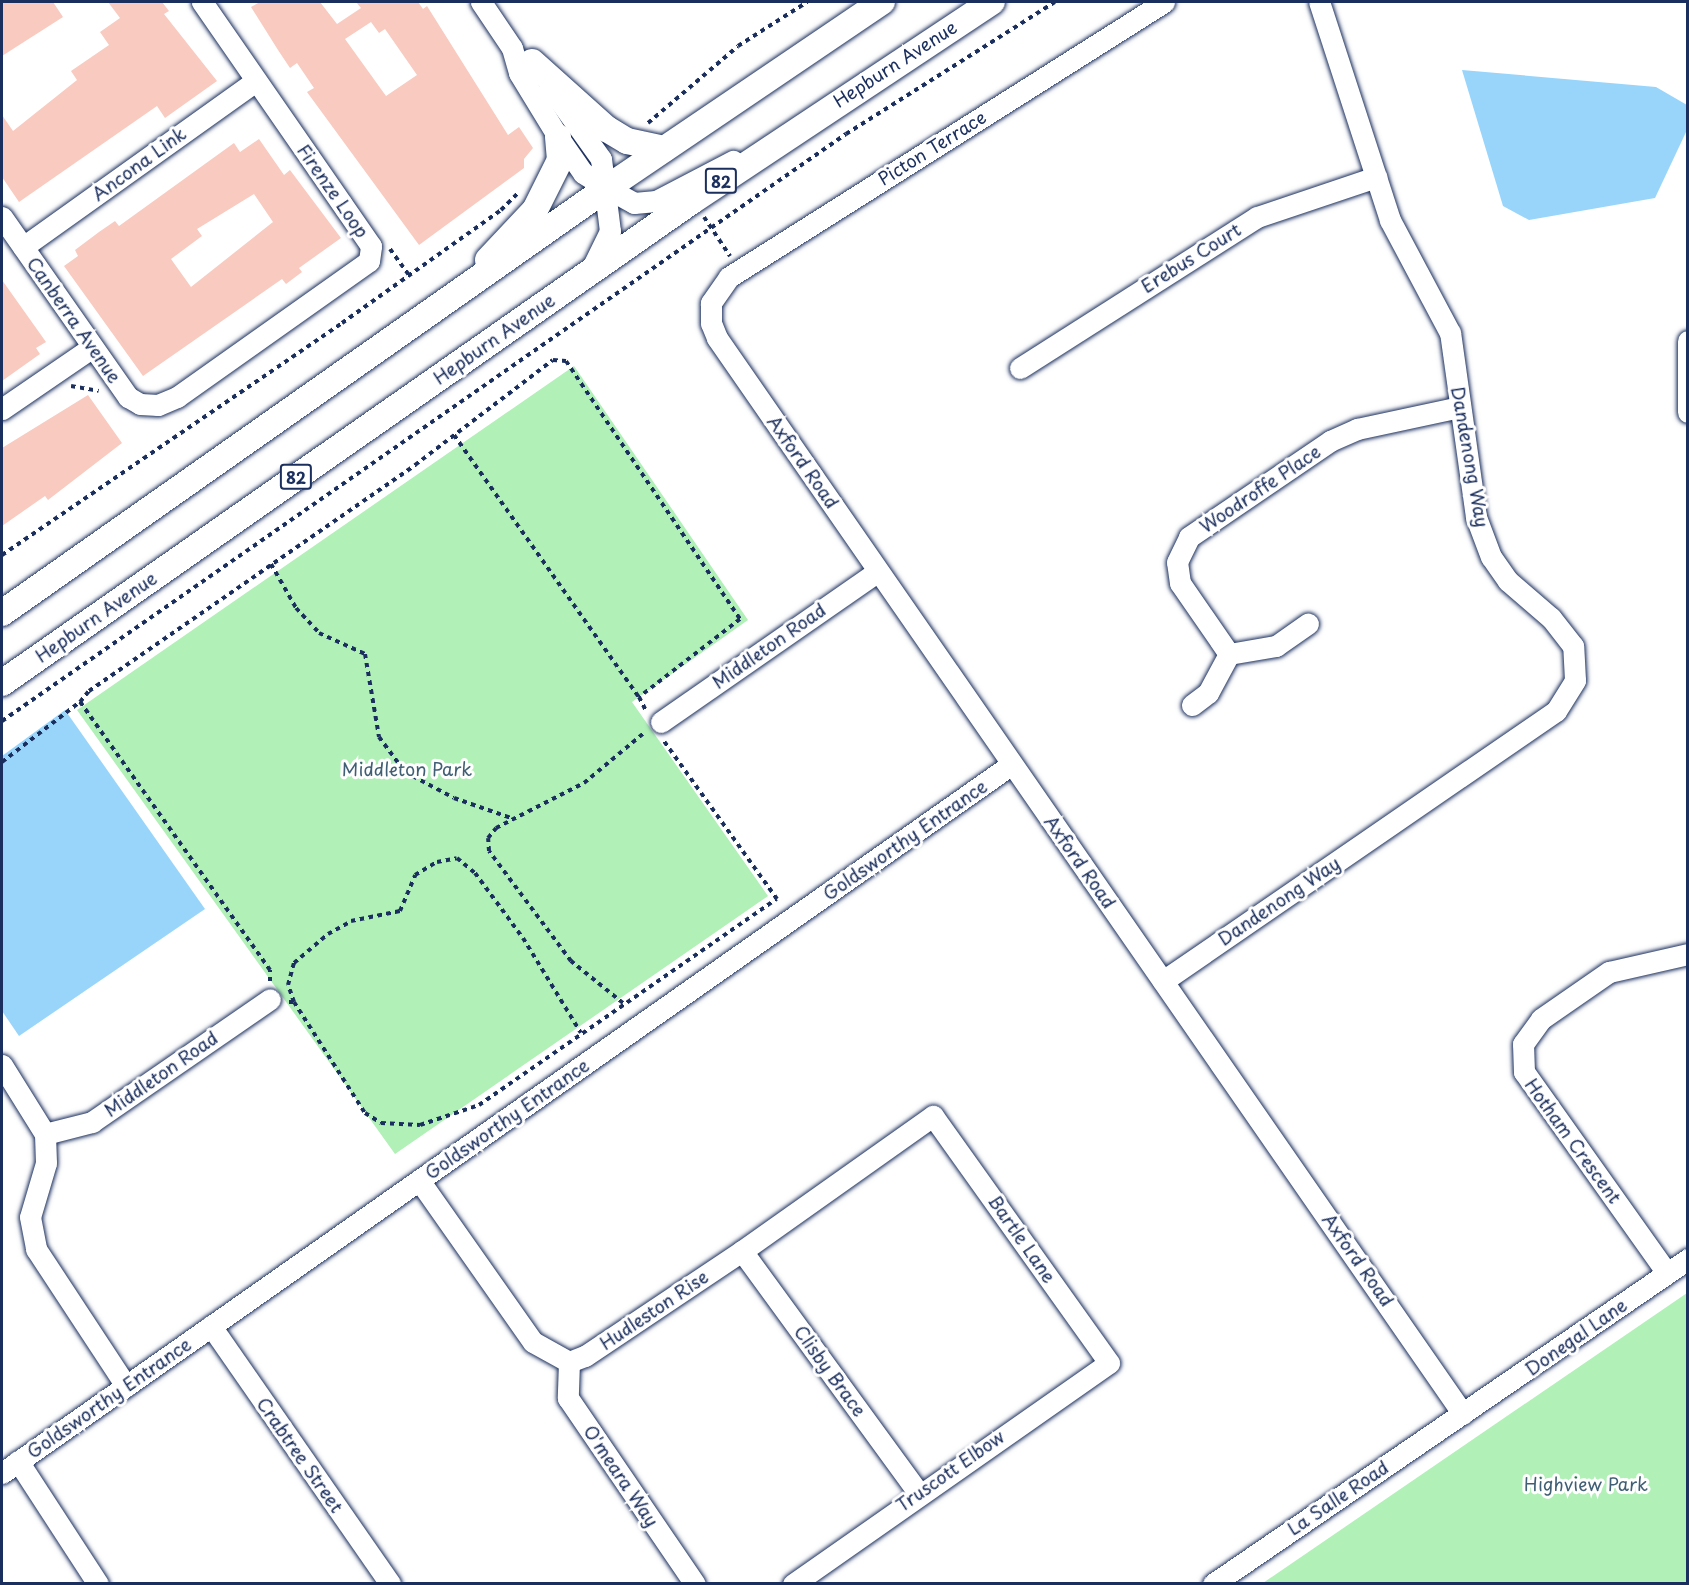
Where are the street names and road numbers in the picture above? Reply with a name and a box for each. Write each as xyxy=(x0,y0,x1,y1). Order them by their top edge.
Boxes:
street label: Hepburn Avenue xyxy=(829,16,961,112)
street label: Picton Terrace xyxy=(874,106,990,190)
street label: Ancona Link xyxy=(88,123,190,205)
street label: Firenze Loop xyxy=(293,140,373,242)
road number: 82 xyxy=(704,168,738,194)
street label: Erebus Court xyxy=(1137,219,1245,297)
street label: Canberra Avenue xyxy=(22,253,126,387)
street label: Hepburn Avenue xyxy=(429,289,559,389)
street label: Dandenong Way xyxy=(1447,385,1493,529)
street label: Axford Road xyxy=(763,411,843,513)
street label: Woodroffe Place xyxy=(1195,440,1325,538)
road number: 82 xyxy=(280,464,312,490)
street label: Hepburn Avenue xyxy=(31,567,161,667)
street label: Middleton Road xyxy=(708,599,830,693)
street label: Goldsworthy Entrance xyxy=(819,775,991,905)
street label: Axford Road xyxy=(1040,811,1120,913)
street label: Dandenong Way xyxy=(1214,852,1344,950)
street label: Middleton Road xyxy=(100,1027,222,1121)
street label: Goldsworthy Entrance xyxy=(421,1054,593,1184)
street label: Hotham Crescent xyxy=(1520,1074,1626,1208)
street label: Bartle Lane xyxy=(984,1191,1060,1287)
street label: Axford Road xyxy=(1318,1209,1398,1311)
street label: Hudleston Rise xyxy=(596,1266,712,1354)
street label: Donegal Lane xyxy=(1521,1294,1631,1380)
street label: Clisby Brace xyxy=(789,1321,871,1421)
street label: Goldsworthy Entrance xyxy=(23,1333,195,1463)
street label: Crabtree Street xyxy=(252,1392,348,1518)
street label: O'meara Way xyxy=(579,1421,663,1531)
street label: Truscott Elbow xyxy=(892,1426,1008,1516)
street label: La Salle Road xyxy=(1283,1456,1393,1540)

